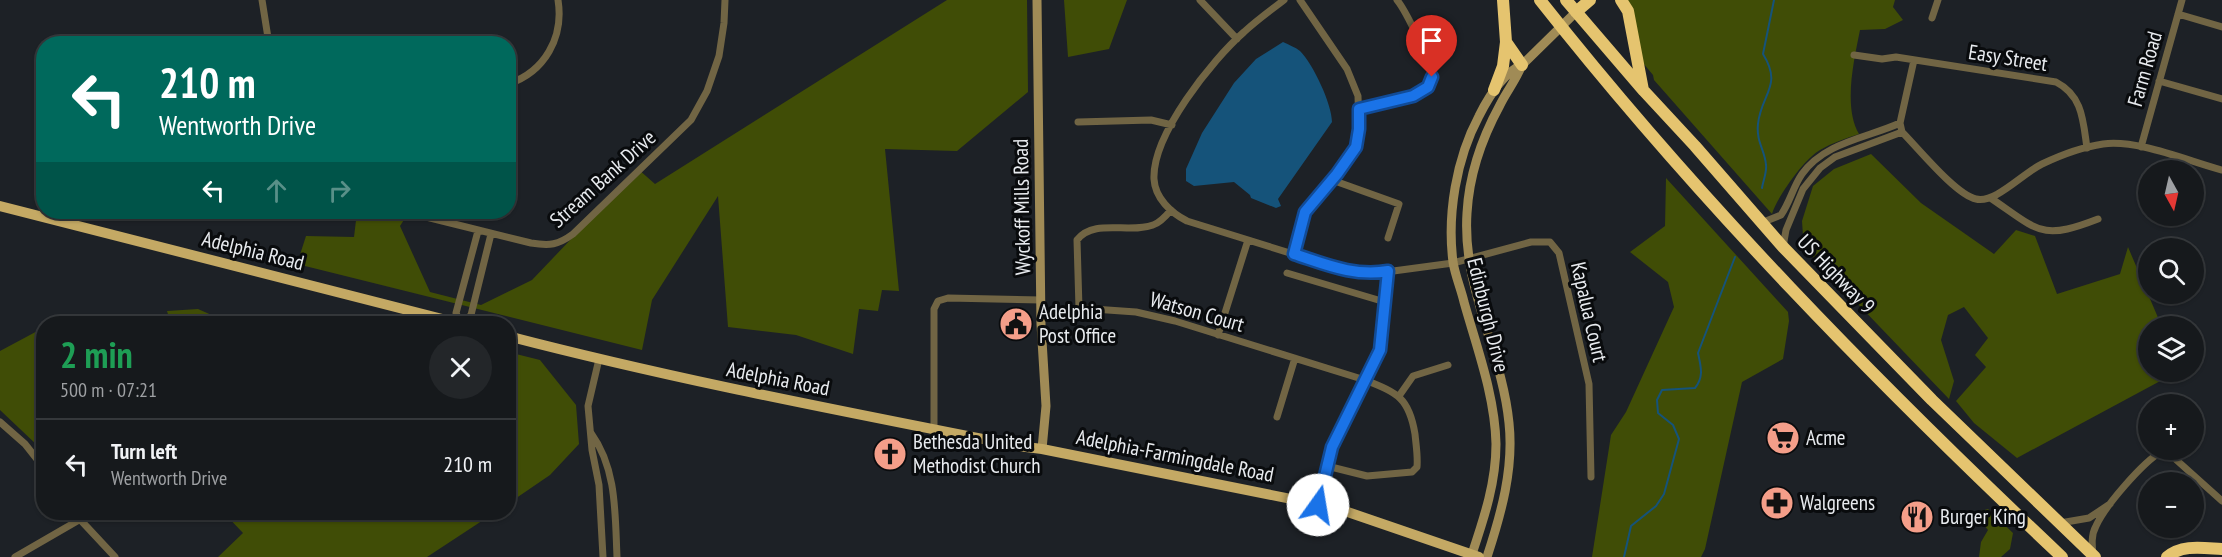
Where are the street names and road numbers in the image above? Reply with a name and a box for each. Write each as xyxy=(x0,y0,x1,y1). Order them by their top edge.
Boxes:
street label: Farm Road xyxy=(2121,28,2168,109)
street label: Easy Street xyxy=(1967,38,2050,77)
street label: Stream Bank Drive xyxy=(544,124,661,233)
street label: Wyckoff Mills Road xyxy=(1007,139,1036,275)
street label: Adelphia Road xyxy=(199,225,307,276)
street label: US Highway 9 xyxy=(1792,228,1881,319)
street label: Edinburgh Drive xyxy=(1461,255,1516,375)
street label: Kapalua Court xyxy=(1565,259,1614,365)
street label: Watson Court xyxy=(1147,285,1248,338)
street label: Adelphia Road xyxy=(724,355,832,402)
street label: Adelphia-Farmingdale Road xyxy=(1074,423,1276,488)

